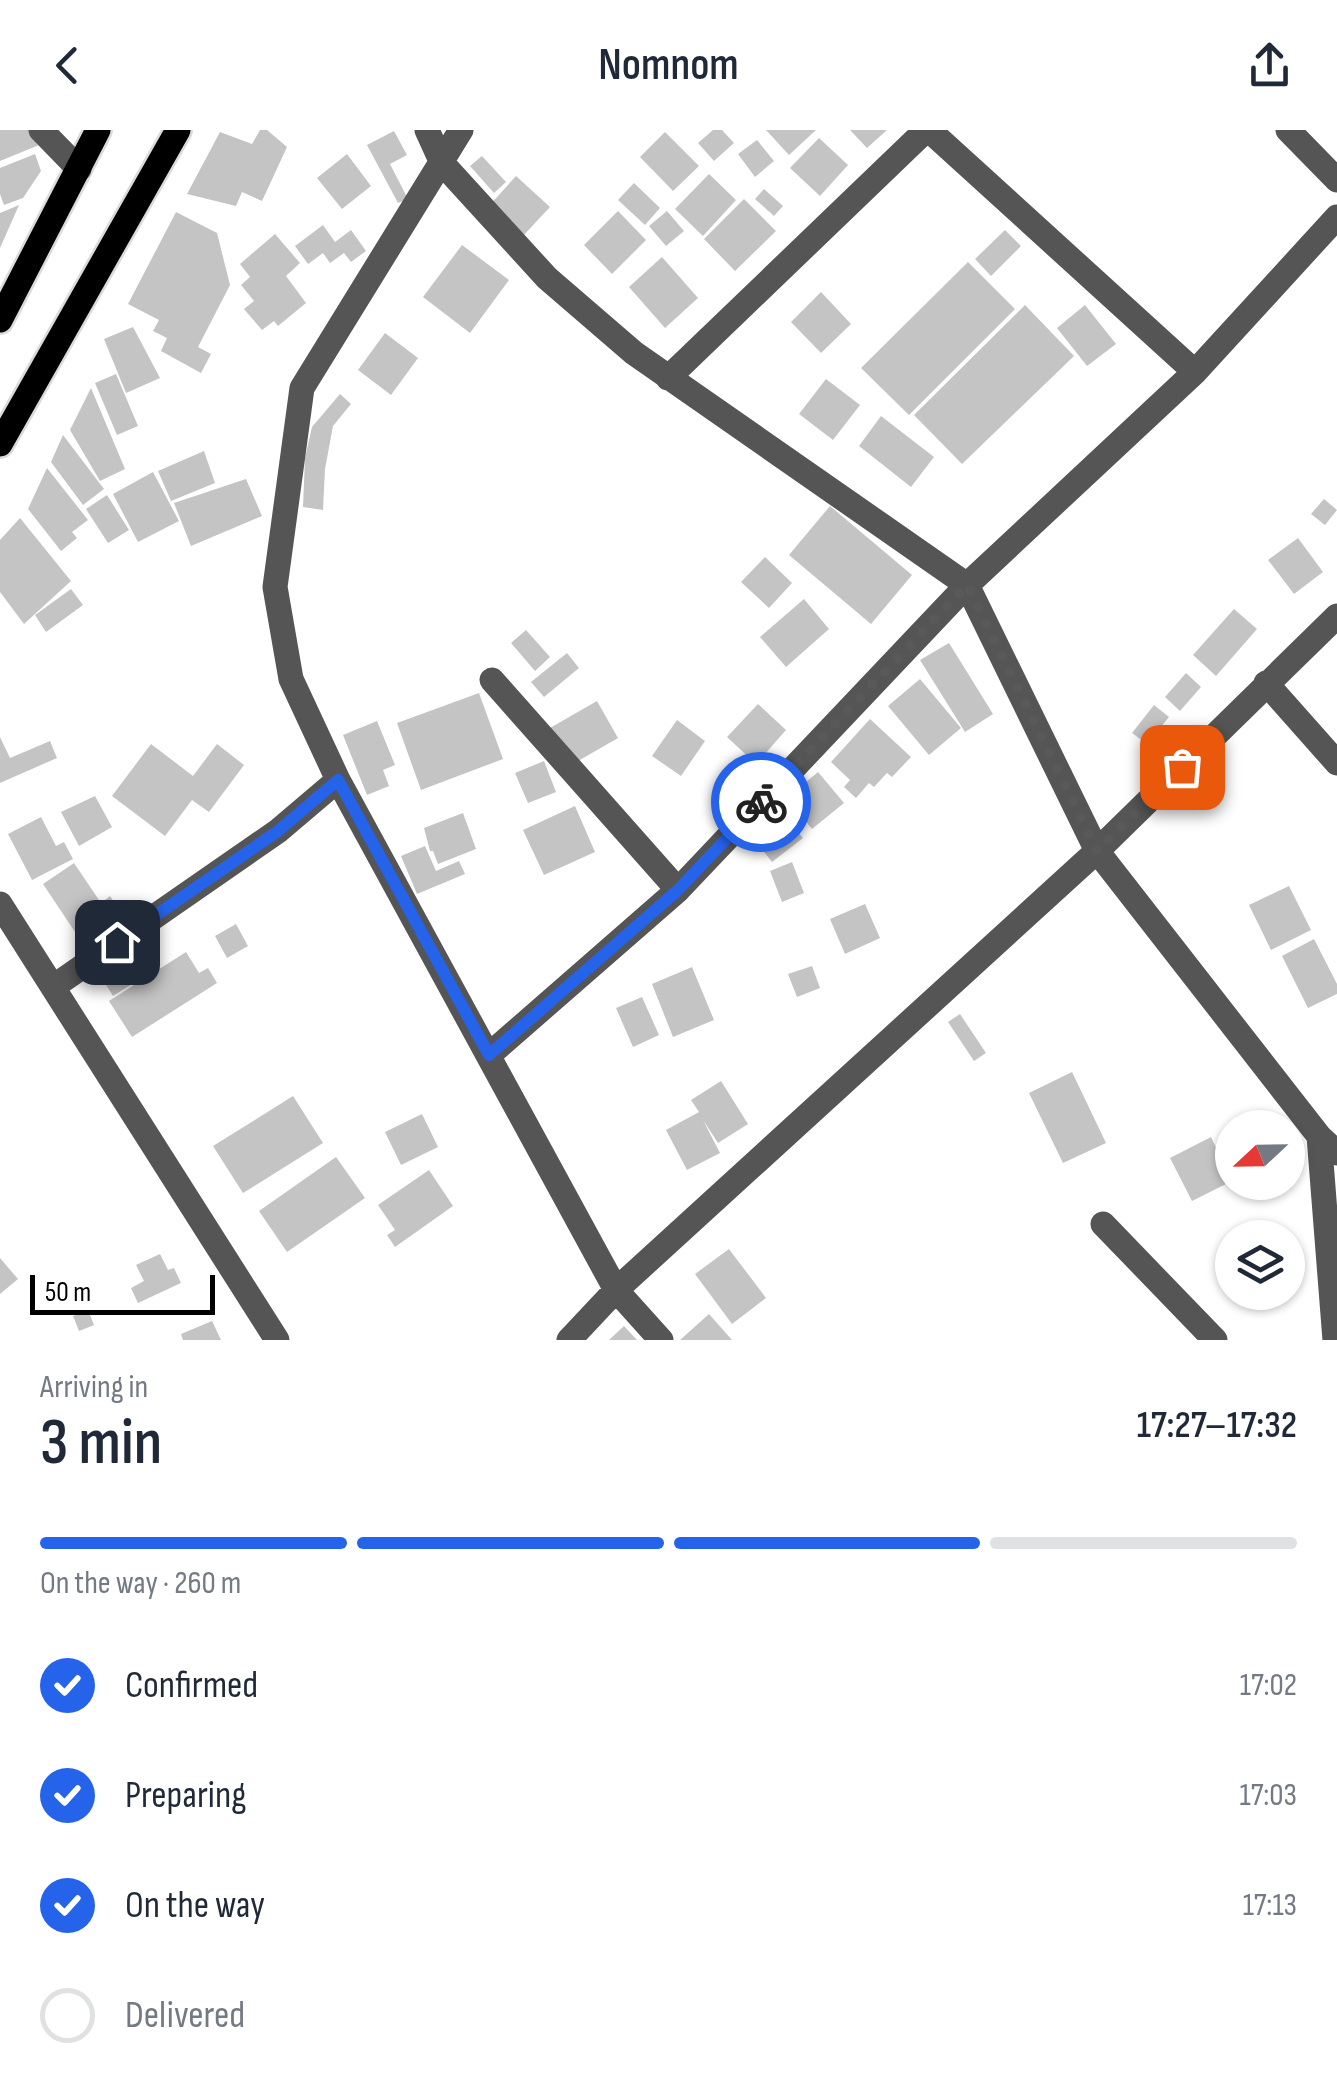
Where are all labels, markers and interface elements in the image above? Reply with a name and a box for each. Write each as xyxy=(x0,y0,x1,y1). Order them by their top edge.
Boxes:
icon: back xyxy=(40,38,95,93)
text: Nomnom xyxy=(598,38,739,93)
icon: share xyxy=(1242,38,1297,93)
pin xyxy=(1140,725,1225,810)
icon: bag xyxy=(1155,740,1210,795)
courier xyxy=(711,752,811,852)
icon: bike xyxy=(734,775,789,830)
pin xyxy=(75,900,160,985)
icon: home xyxy=(90,915,145,970)
north arrow xyxy=(1215,1110,1305,1200)
map controls xyxy=(1215,1110,1305,1310)
button: layers xyxy=(1215,1220,1305,1310)
scale bar xyxy=(30,1270,215,1314)
text: 50 m xyxy=(45,1276,91,1309)
text: Arriving in xyxy=(40,1368,148,1407)
text: 17:27–17:32 xyxy=(1137,1403,1297,1448)
text: 3 min xyxy=(40,1405,162,1483)
text: On the way · 260 m xyxy=(40,1564,241,1603)
icon: check xyxy=(40,1658,95,1713)
text: Confirmed xyxy=(125,1663,258,1708)
text: 17:02 xyxy=(1240,1666,1297,1705)
icon: check xyxy=(40,1768,95,1823)
text: Preparing xyxy=(125,1773,246,1818)
text: 17:03 xyxy=(1240,1776,1297,1815)
icon: check xyxy=(40,1878,95,1933)
text: On the way xyxy=(125,1883,265,1928)
text: 17:13 xyxy=(1243,1886,1297,1925)
text: Delivered xyxy=(125,1993,245,2038)

